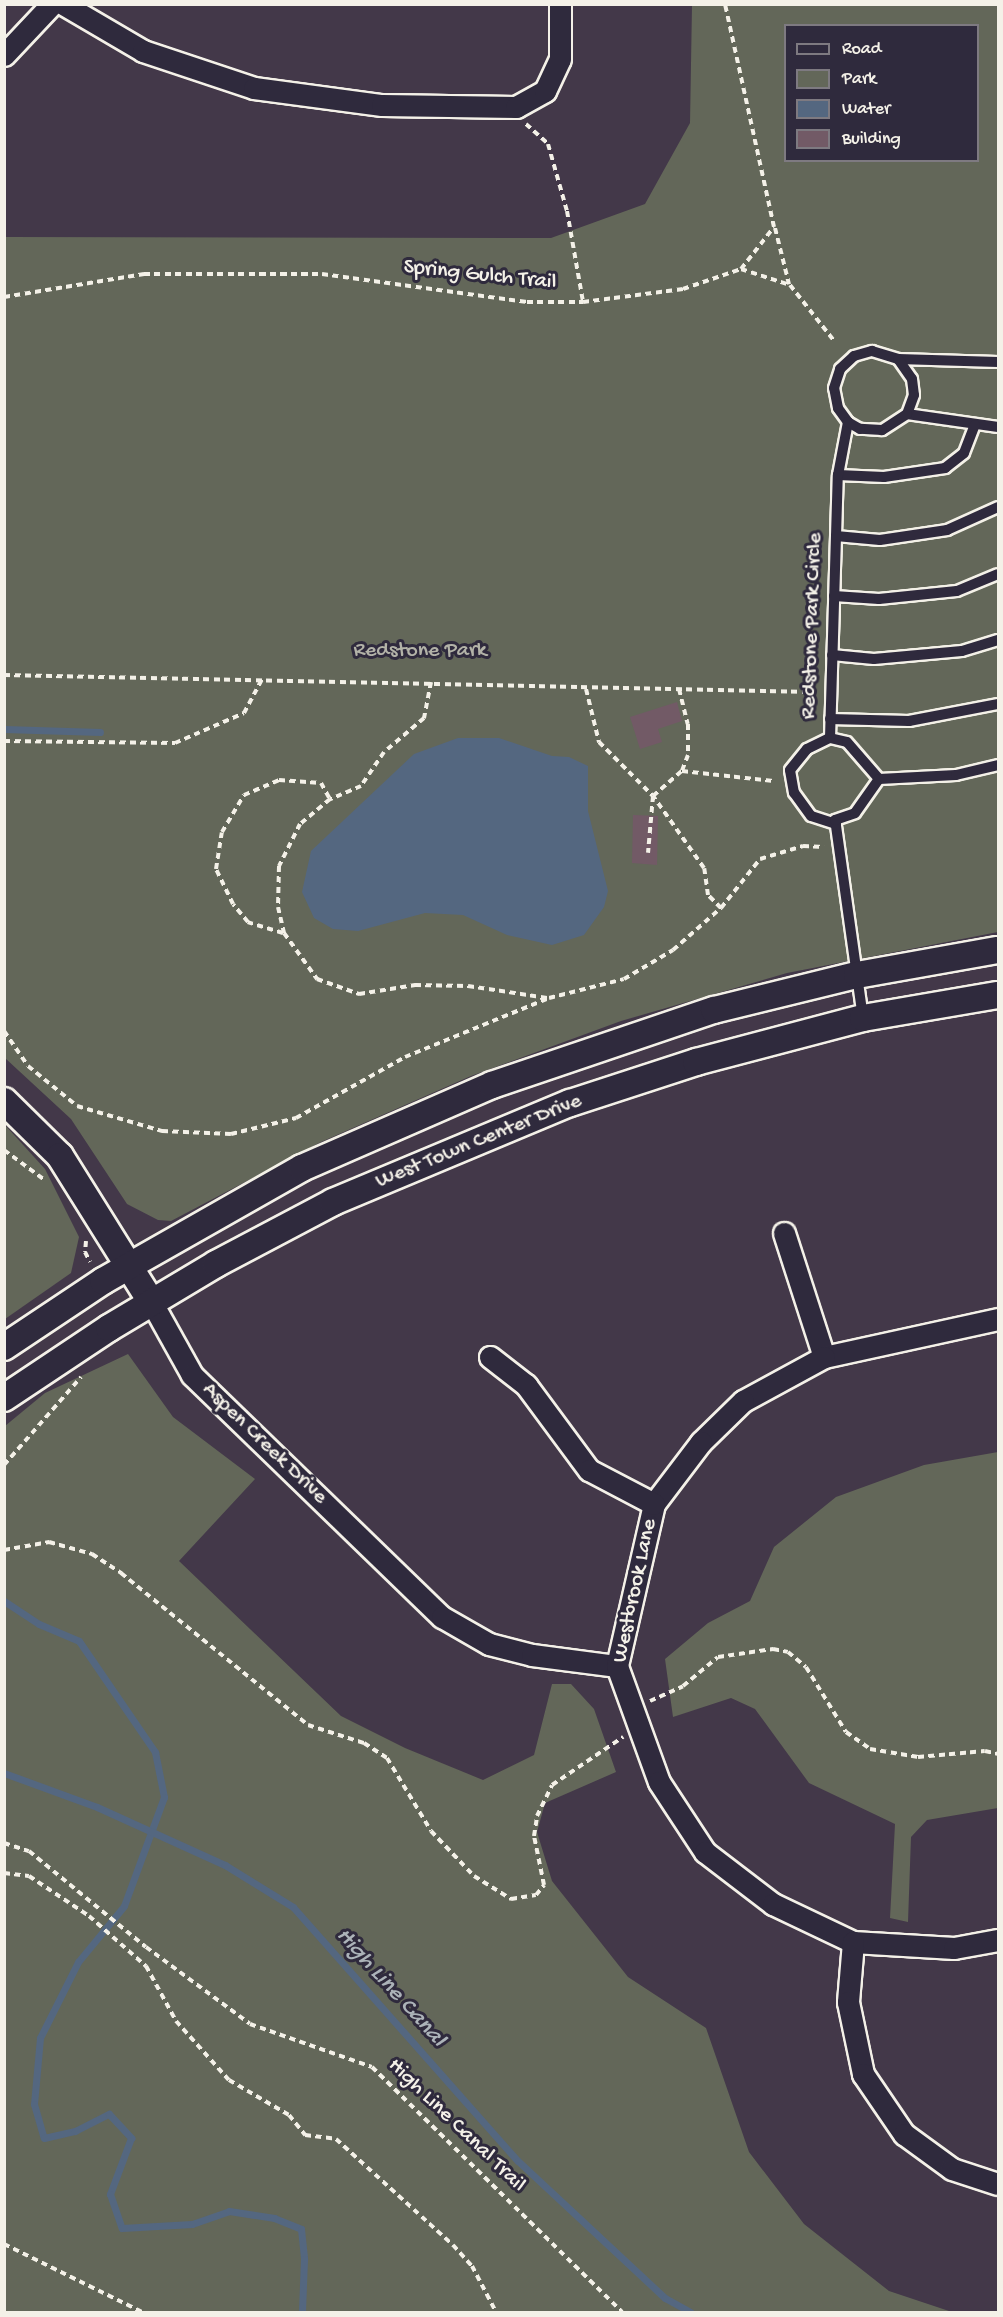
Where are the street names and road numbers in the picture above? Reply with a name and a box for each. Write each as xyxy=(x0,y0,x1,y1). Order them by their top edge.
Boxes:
street label: Spring Gulch Trail xyxy=(402,255,558,297)
street label: Redstone Park Circle xyxy=(797,532,829,720)
street label: West Town Center Drive xyxy=(372,1089,586,1195)
street label: Aspen Creek Drive xyxy=(196,1377,332,1511)
street label: Westbrook Lane xyxy=(608,1517,664,1665)
street label: High Line Canal Trail xyxy=(381,2053,531,2199)

